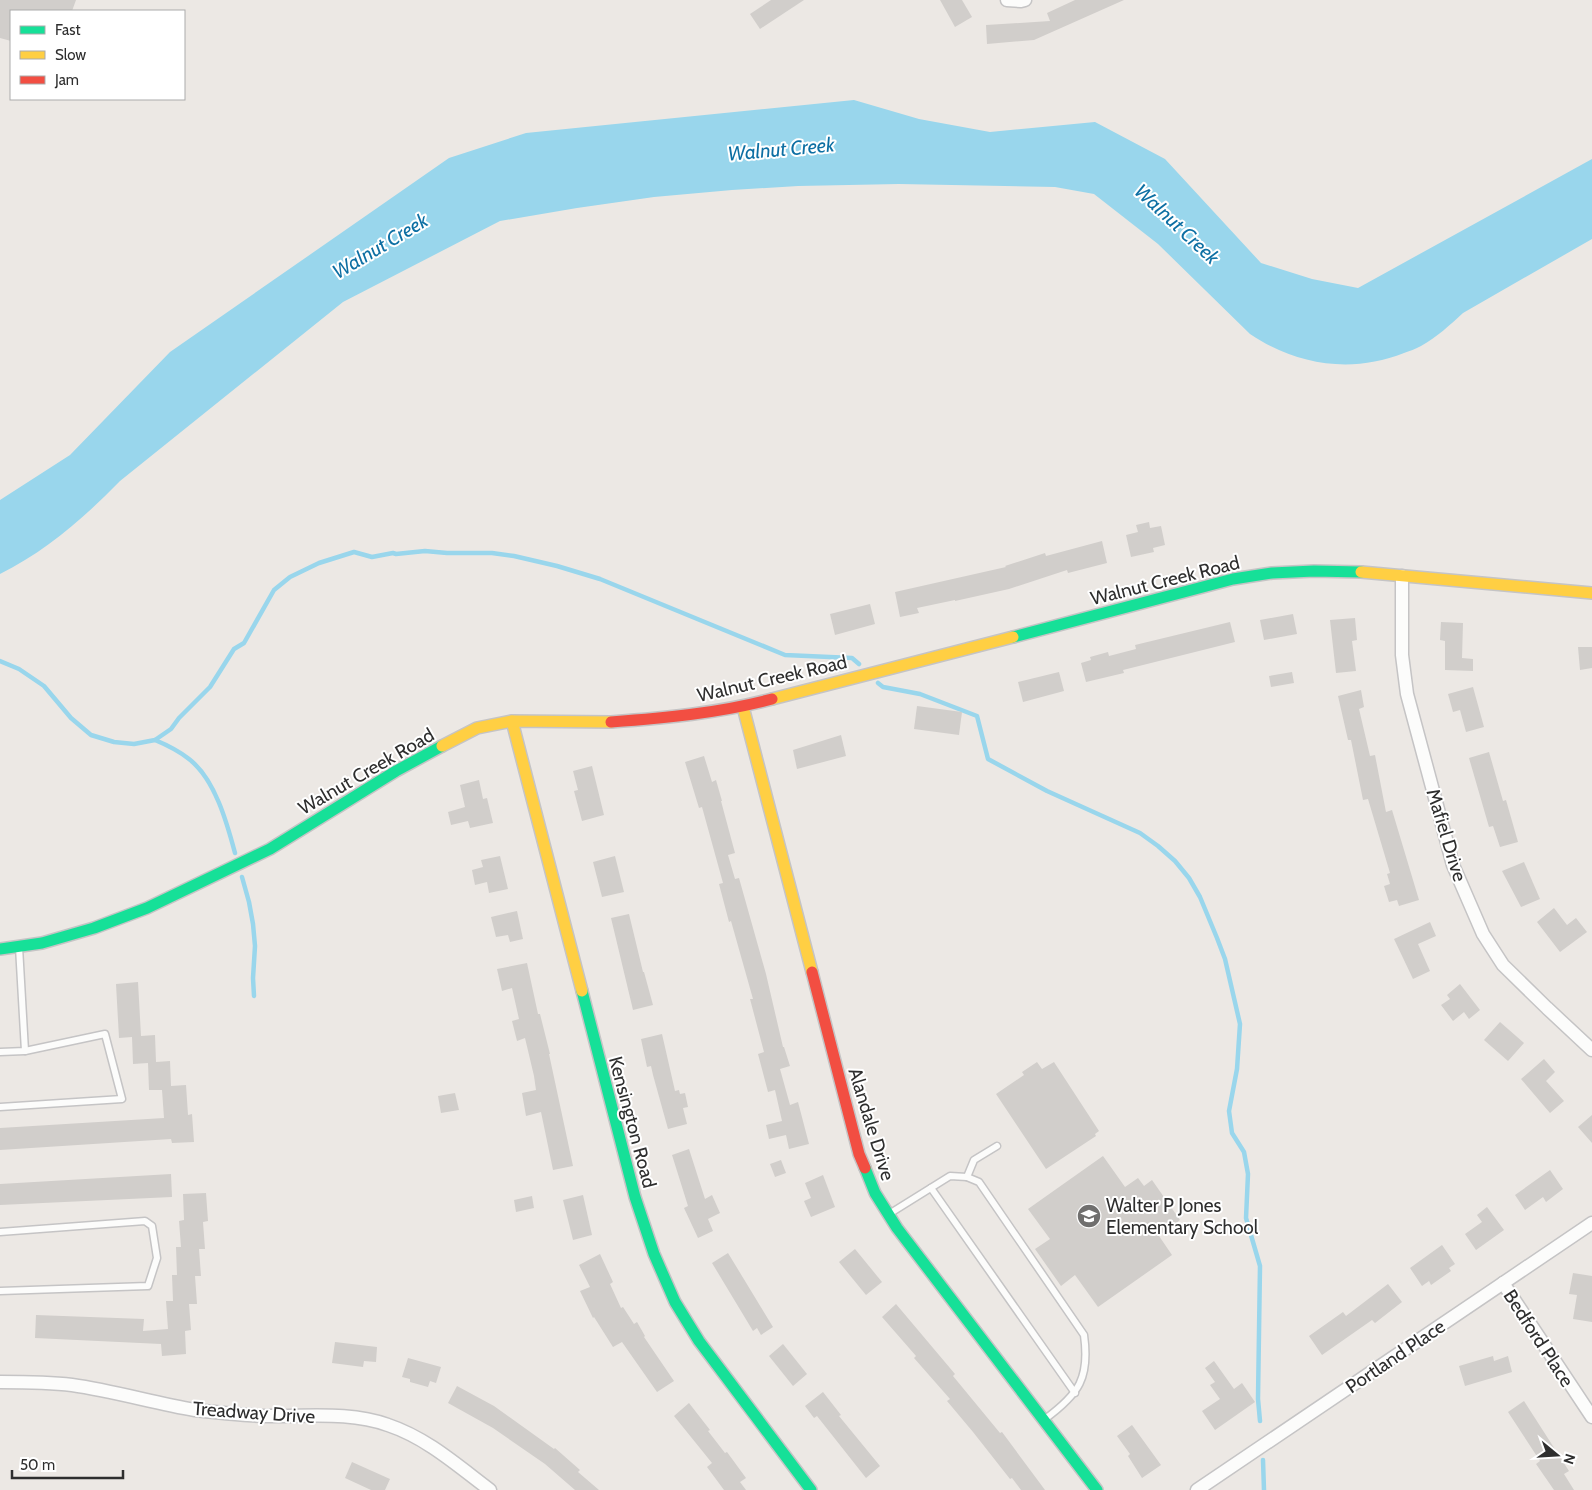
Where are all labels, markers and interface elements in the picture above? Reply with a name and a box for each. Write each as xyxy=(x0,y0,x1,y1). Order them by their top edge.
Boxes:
legend xyxy=(10,10,185,100)
text: Fast xyxy=(55,21,80,39)
text: Slow xyxy=(55,46,86,64)
text: Jam xyxy=(54,71,79,89)
water label: Walnut Creek xyxy=(727,132,837,166)
water label: Walnut Creek xyxy=(1130,179,1225,270)
water label: Walnut Creek xyxy=(328,207,433,284)
street label: Walnut Creek Road xyxy=(1088,551,1242,610)
street label: Walnut Creek Road xyxy=(695,650,849,707)
street label: Walnut Creek Road xyxy=(294,723,438,820)
street label: Mafiel Drive xyxy=(1422,786,1472,885)
street label: Kensington Road xyxy=(604,1054,661,1190)
street label: Alandale Drive xyxy=(843,1065,900,1183)
place label: Walter P Jones Elementary School xyxy=(1106,1194,1259,1239)
school or university icon: Walter P Jones Elementary School xyxy=(1076,1203,1102,1229)
street label: Bedford Place xyxy=(1499,1285,1579,1391)
street label: Portland Place xyxy=(1341,1315,1450,1398)
street label: Treadway Drive xyxy=(192,1397,316,1428)
north arrow xyxy=(1532,1430,1582,1480)
scale bar xyxy=(12,1448,124,1480)
text: N xyxy=(1559,1452,1579,1467)
text: 50 m xyxy=(20,1456,55,1474)

